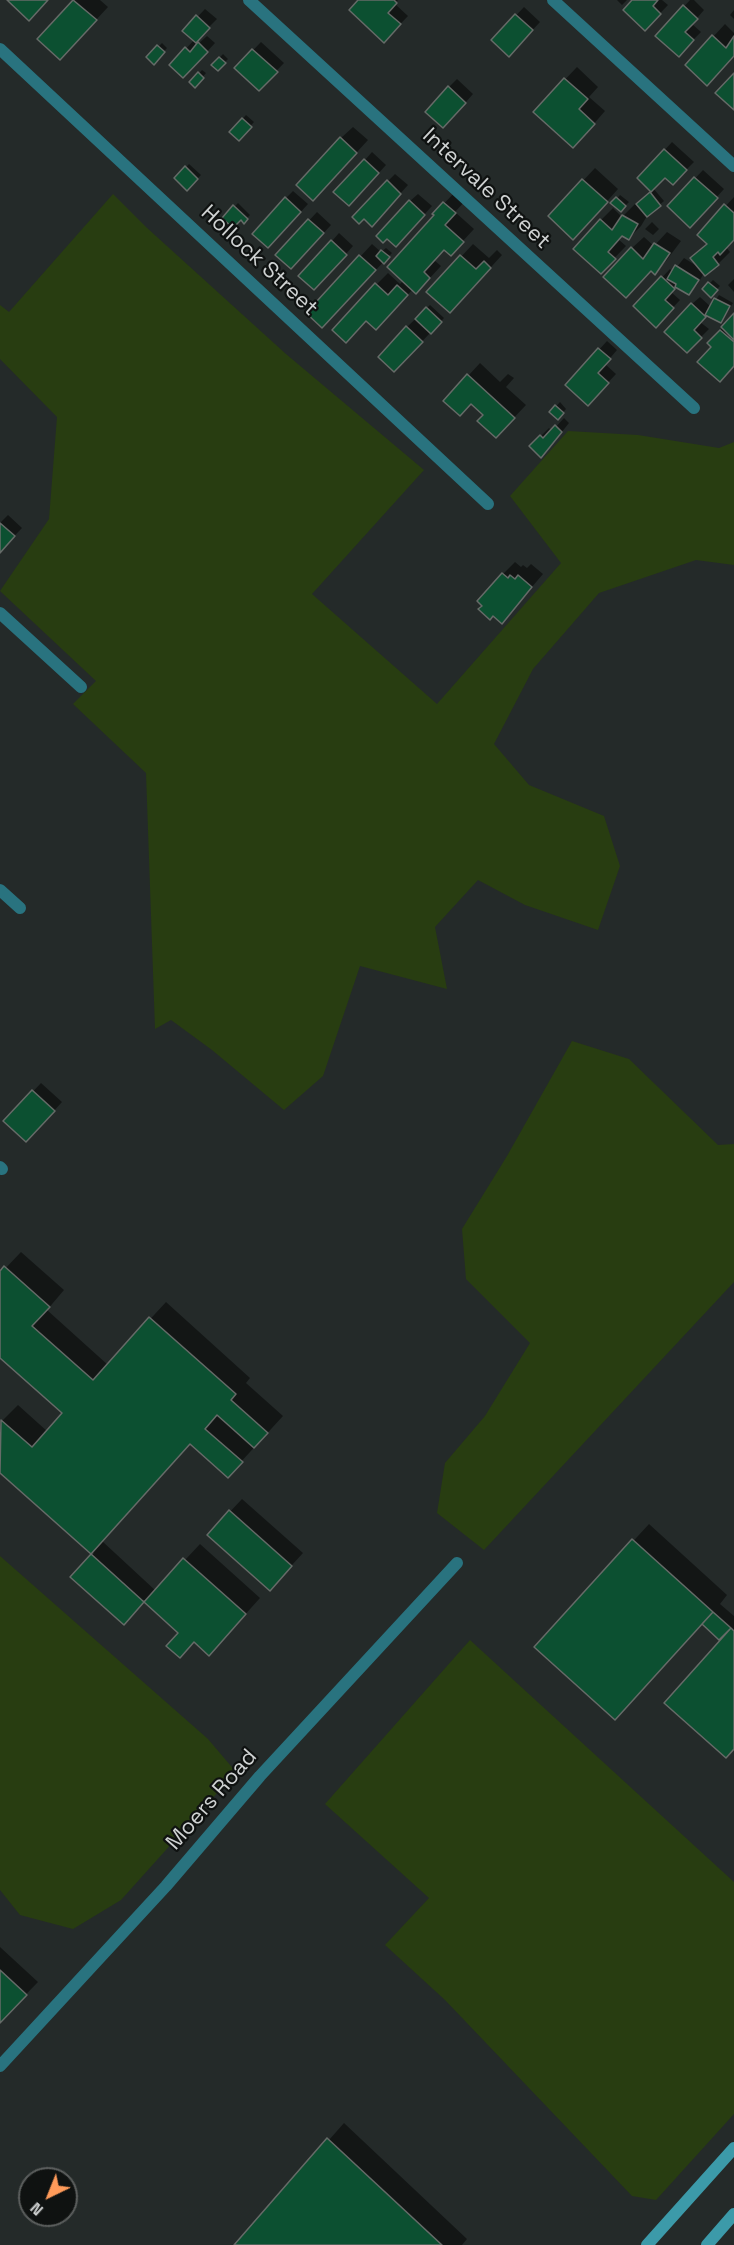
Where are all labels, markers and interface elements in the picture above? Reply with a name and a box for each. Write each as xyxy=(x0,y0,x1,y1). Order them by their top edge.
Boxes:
street label: Intervale Street xyxy=(417,123,555,255)
street label: Hollock Street xyxy=(195,200,323,322)
street label: Moers Road xyxy=(161,1744,263,1856)
north arrow xyxy=(18,2167,78,2227)
text: N xyxy=(26,2198,48,2220)

